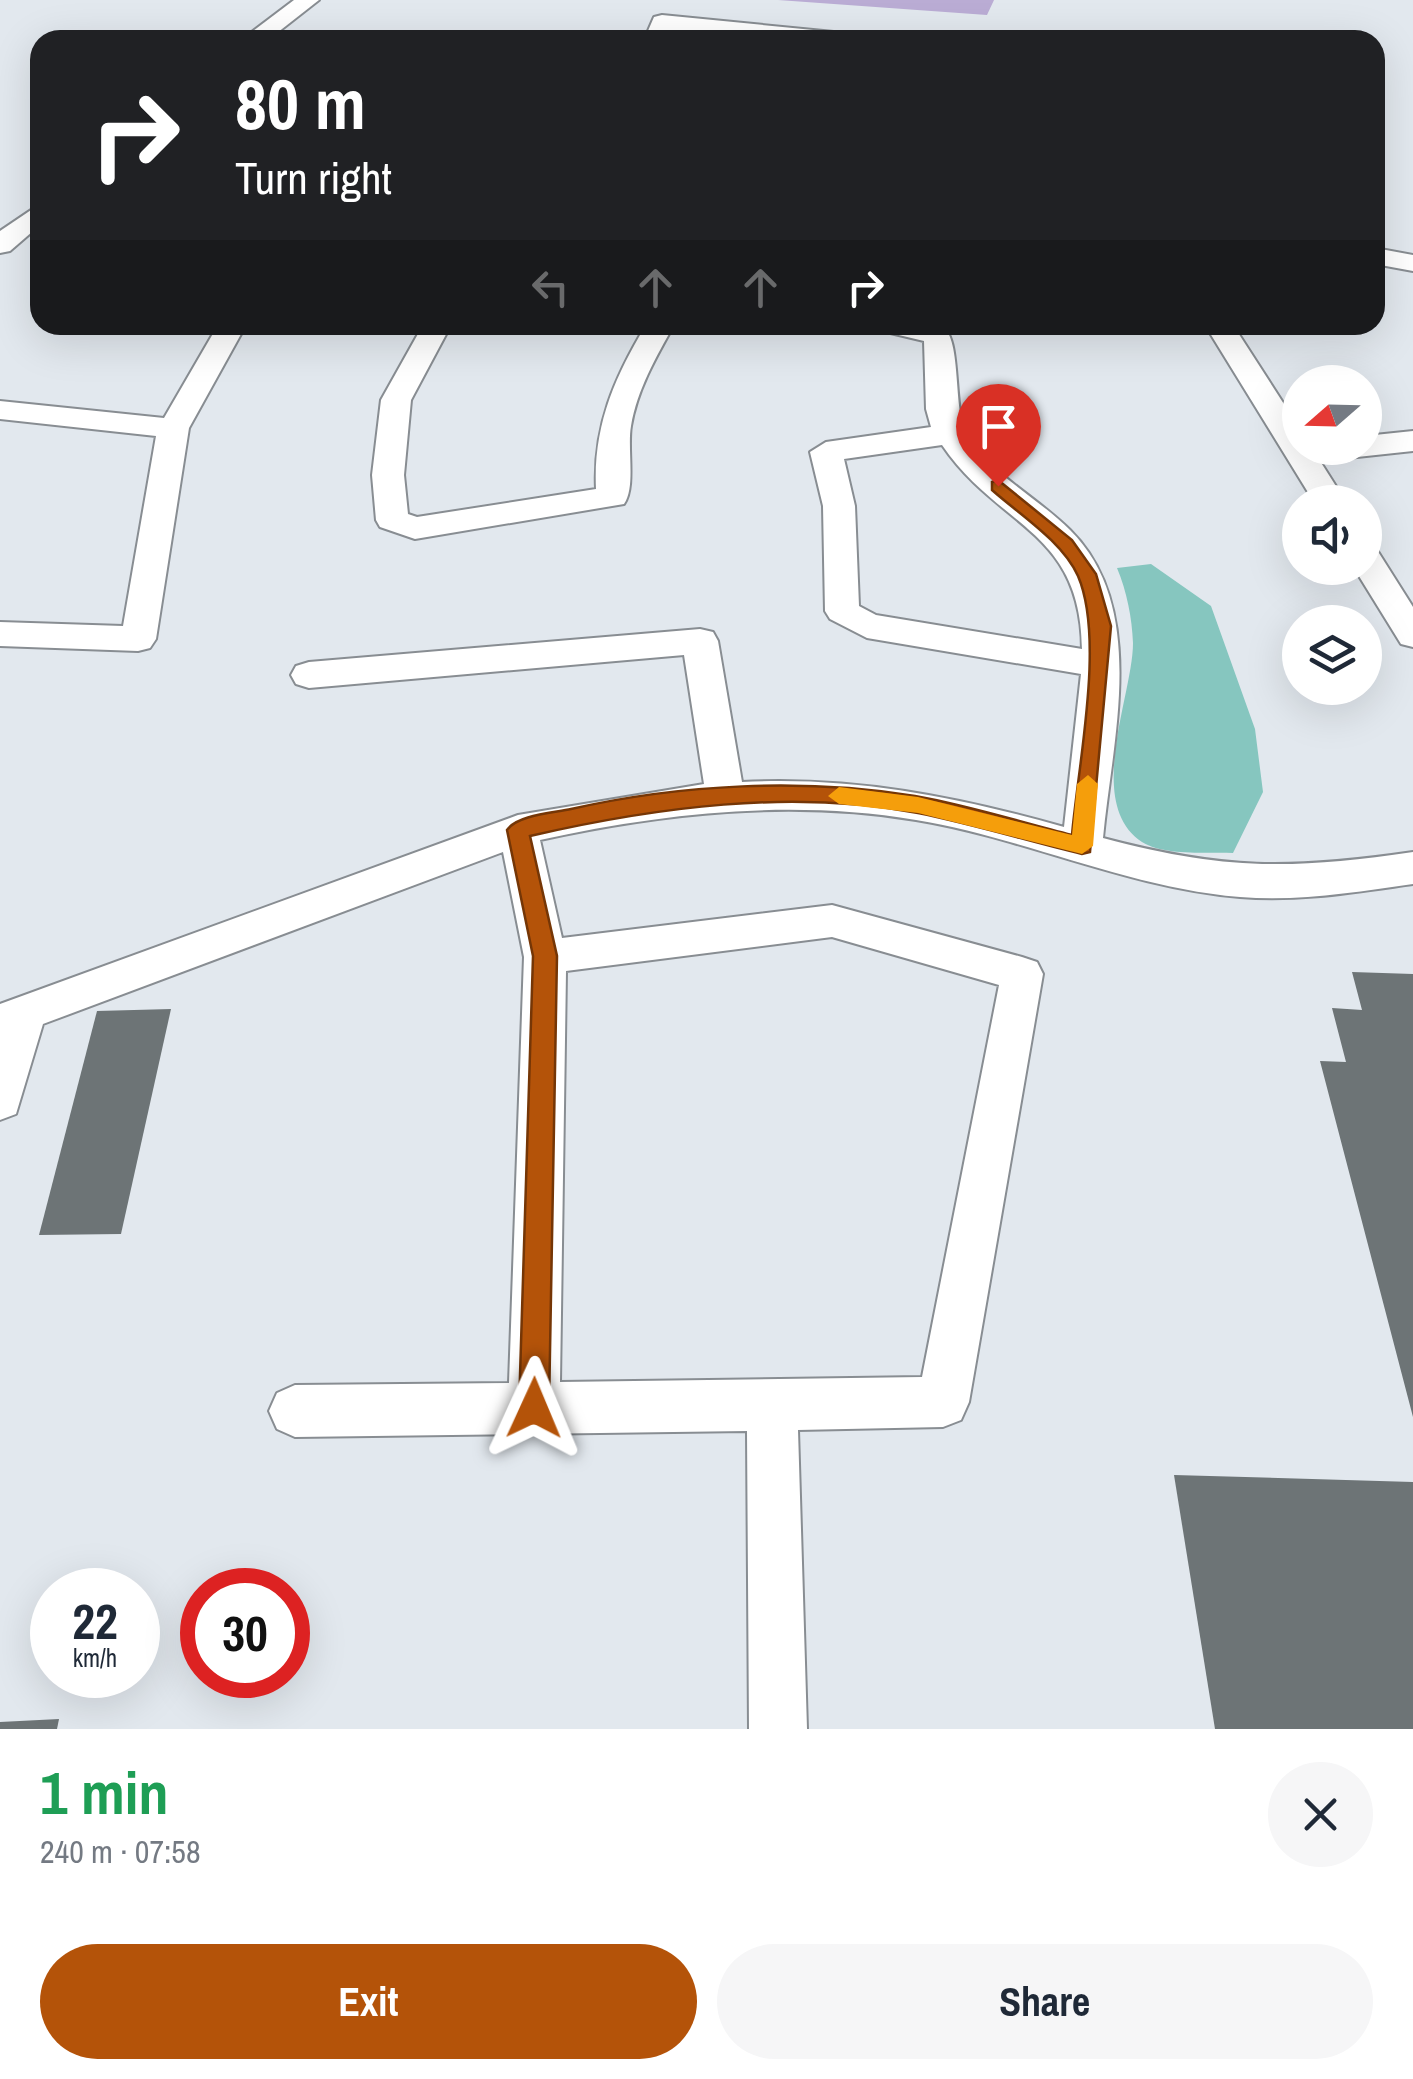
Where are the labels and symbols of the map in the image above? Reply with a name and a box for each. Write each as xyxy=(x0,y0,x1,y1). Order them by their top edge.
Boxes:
north arrow xyxy=(1282,365,1382,465)
pin xyxy=(956,384,1041,487)
position arrow xyxy=(482,1356,586,1460)
speed limit sign: 30 xyxy=(180,1568,310,1698)

